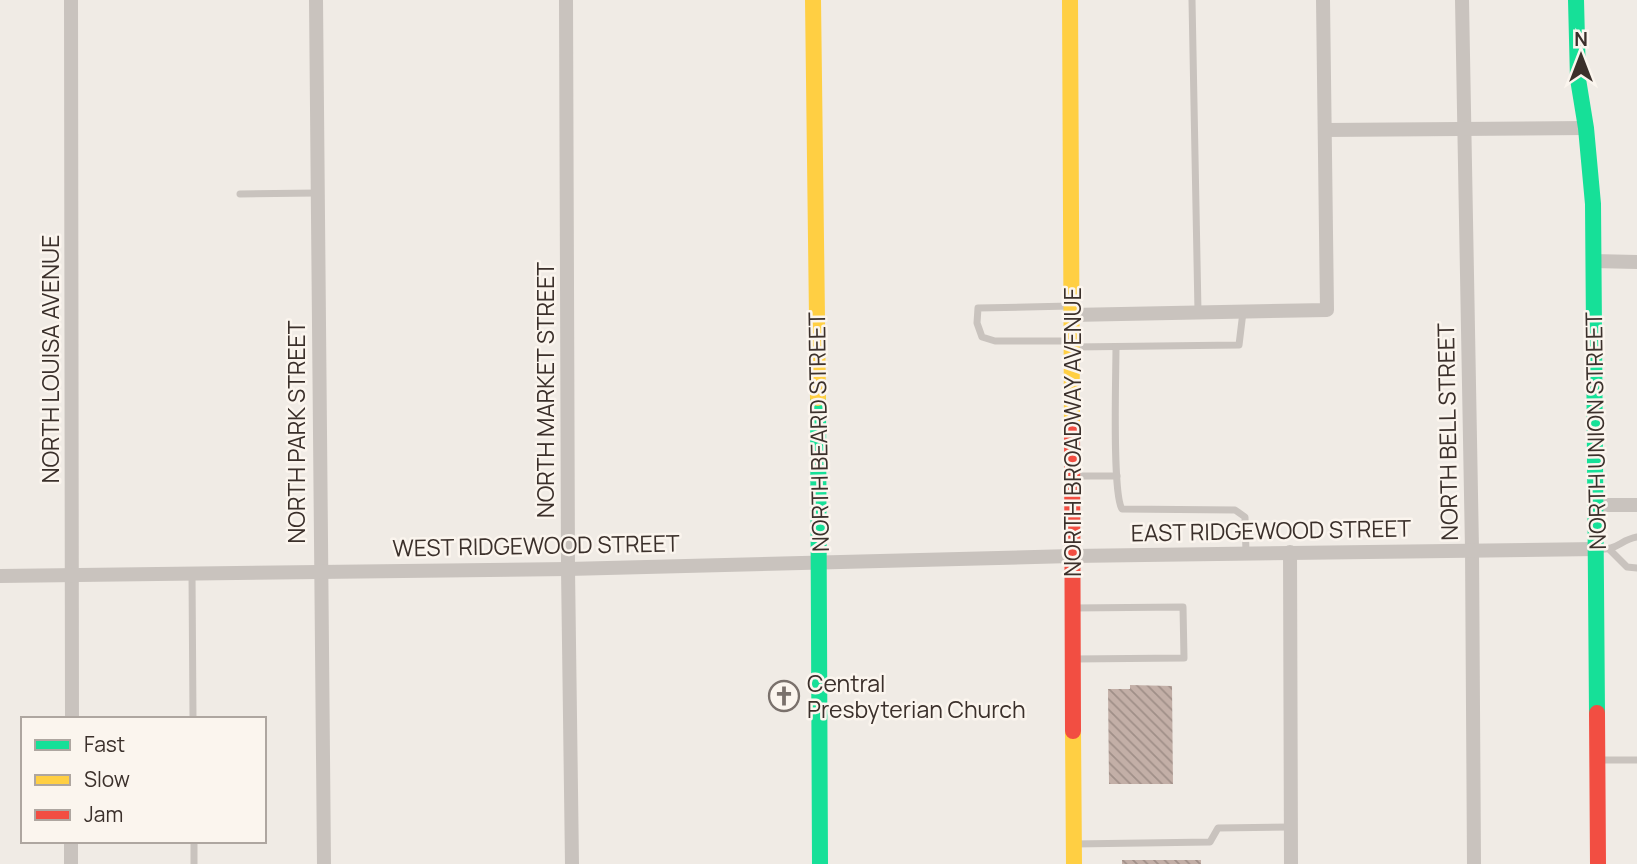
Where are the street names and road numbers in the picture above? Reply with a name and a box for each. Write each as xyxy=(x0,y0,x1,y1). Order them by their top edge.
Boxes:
street label: NORTH LOUISA AVENUE xyxy=(34,235,66,483)
street label: NORTH MARKET STREET xyxy=(529,262,561,518)
street label: NORTH BROADWAY AVENUE xyxy=(1056,287,1088,577)
street label: NORTH BEARD STREET xyxy=(800,312,836,552)
street label: NORTH UNION STREET xyxy=(1577,312,1613,550)
street label: NORTH PARK STREET xyxy=(280,320,312,543)
street label: NORTH BELL STREET xyxy=(1429,323,1465,541)
street label: EAST RIDGEWOOD STREET xyxy=(1131,512,1412,548)
street label: WEST RIDGEWOOD STREET xyxy=(392,526,680,564)

